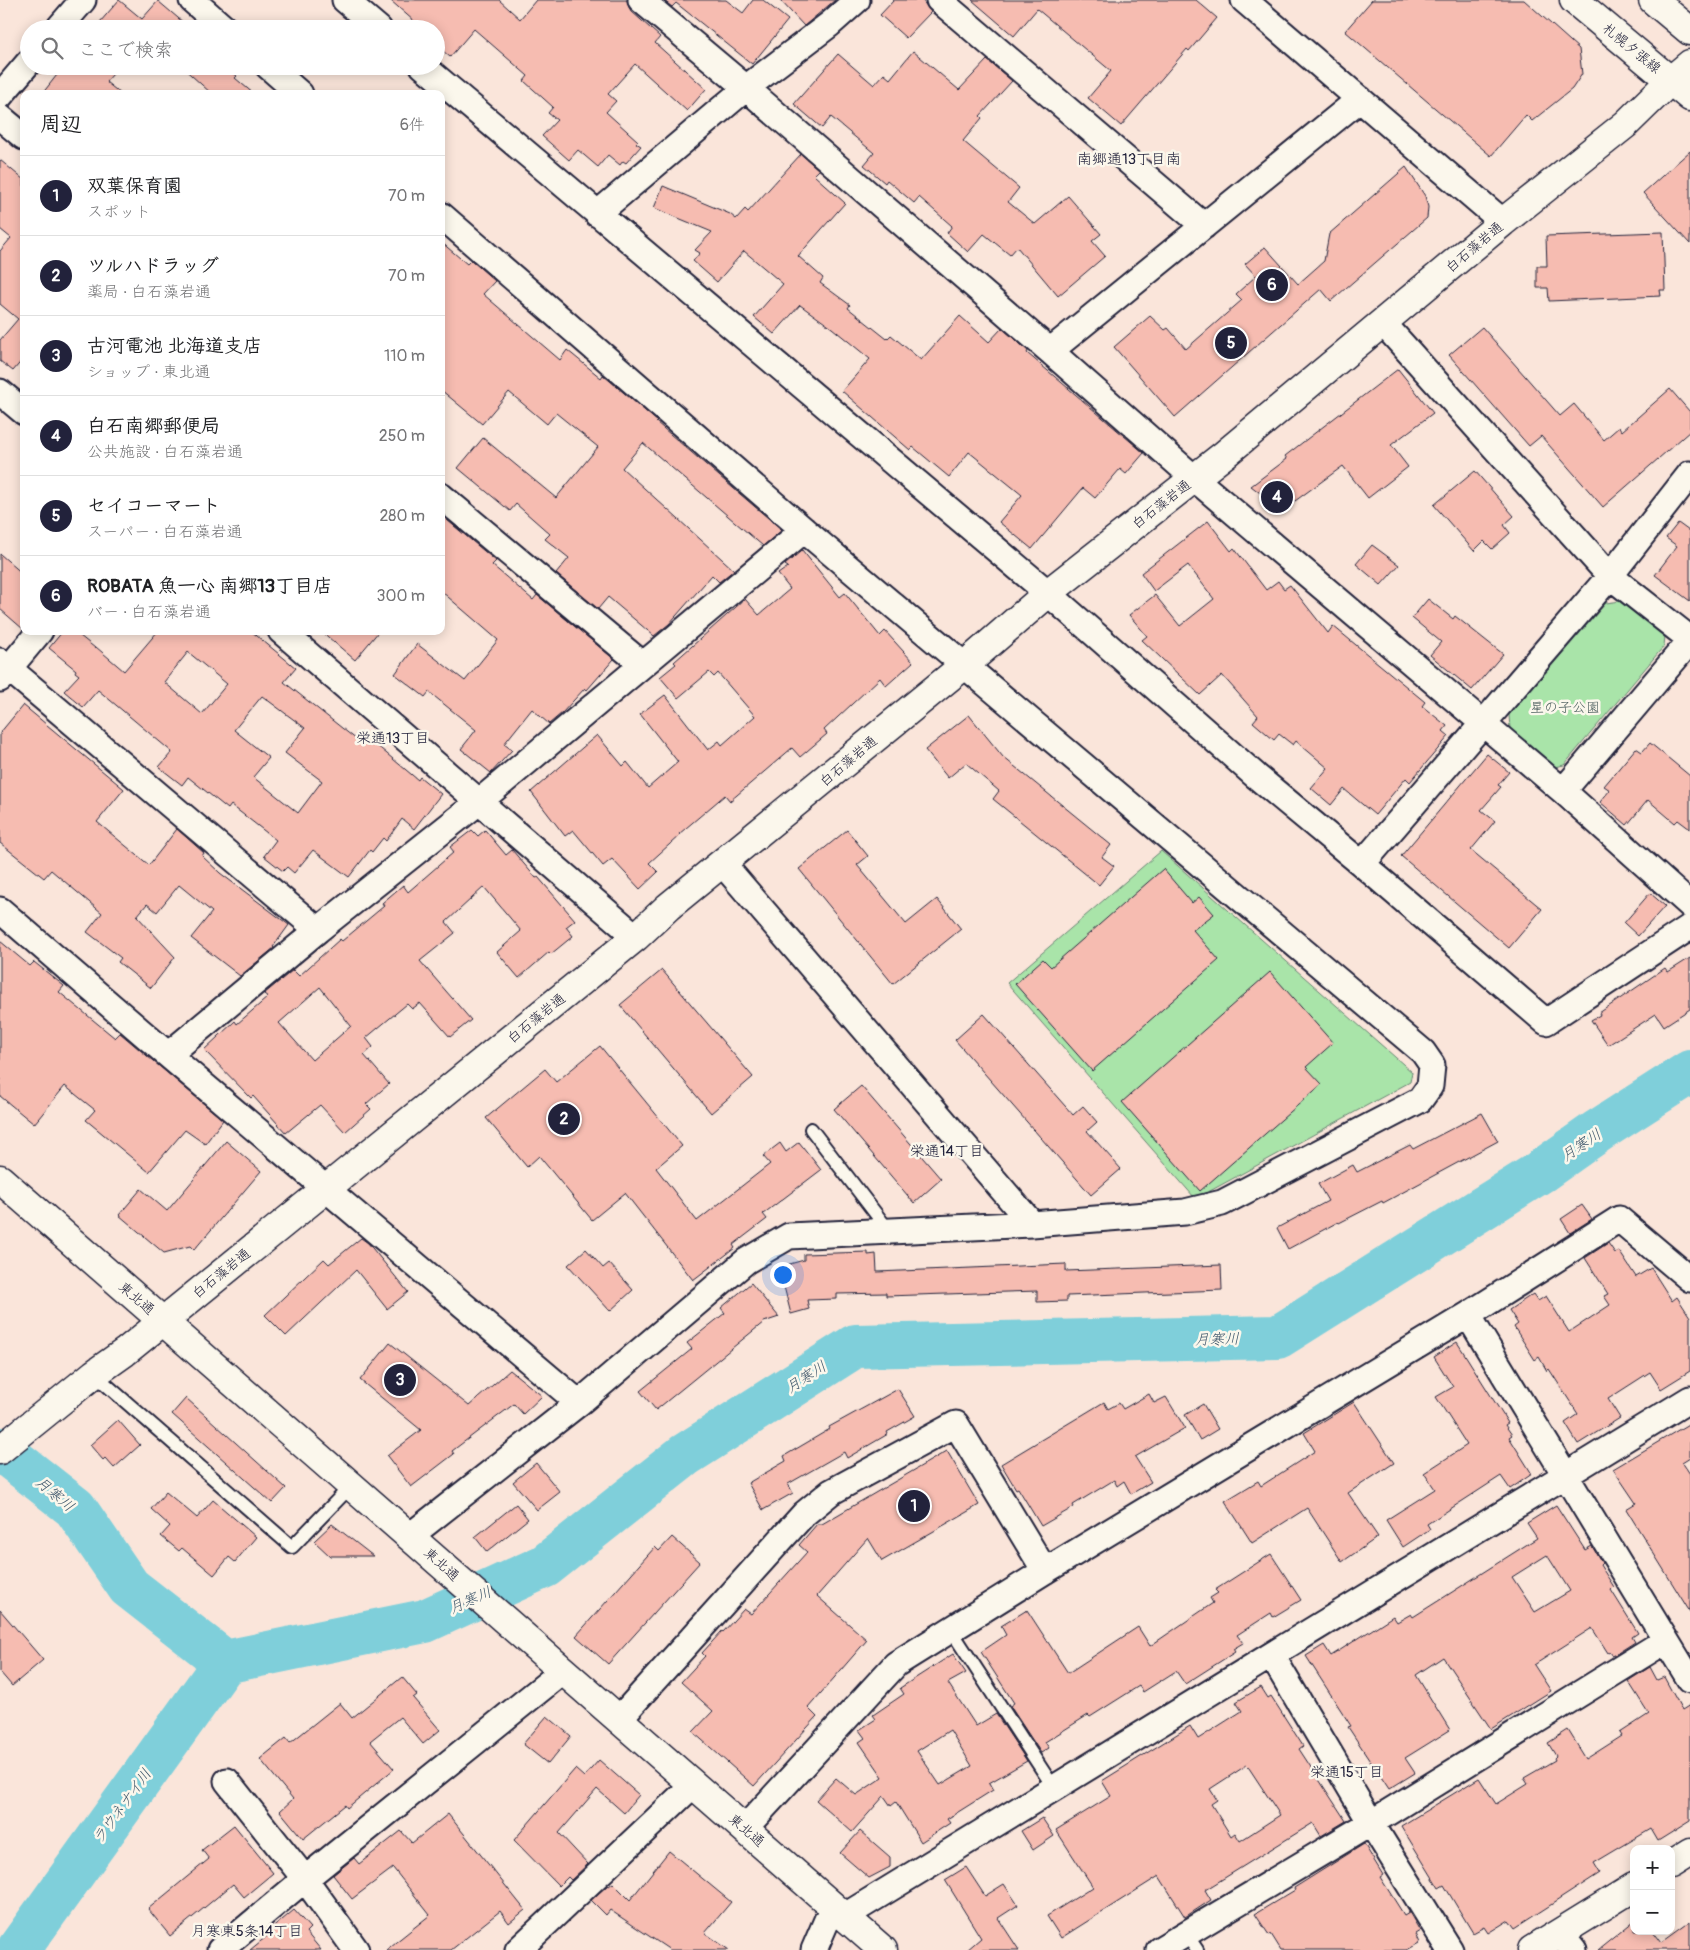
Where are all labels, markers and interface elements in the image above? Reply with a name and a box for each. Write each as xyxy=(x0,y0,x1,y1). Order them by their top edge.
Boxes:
search box xyxy=(20,20,445,75)
street label: 札幌夕張線 xyxy=(1599,20,1664,77)
icon: search xyxy=(38,34,66,62)
text: ここで検索 xyxy=(78,38,173,62)
text: 周辺 xyxy=(40,111,82,138)
text: 6件 xyxy=(400,115,425,135)
district label: 南郷通13丁目南 xyxy=(1077,150,1181,169)
text: 双葉保育園 xyxy=(87,174,182,198)
text: 1 xyxy=(53,186,59,206)
text: 70 m xyxy=(388,186,425,206)
text: スポット xyxy=(87,202,151,222)
street label: 白石藻岩通 xyxy=(1442,218,1507,276)
text: ツルハドラッグ xyxy=(87,254,219,278)
text: 2 xyxy=(52,266,60,286)
text: 70 m xyxy=(388,266,425,286)
pin: 6 xyxy=(1256,266,1288,304)
text: 薬局 · 白石藻岩通 xyxy=(87,282,211,302)
pin: 5 xyxy=(1215,324,1247,362)
text: 古河電池 北海道支店 xyxy=(87,334,262,358)
text: 3 xyxy=(52,346,60,366)
text: 110 m xyxy=(384,346,425,366)
text: ショップ · 東北通 xyxy=(87,362,210,382)
text: 白石南郷郵便局 xyxy=(87,414,220,438)
text: 4 xyxy=(51,426,61,446)
text: 250 m xyxy=(379,426,425,446)
text: 公共施設 · 白石藻岩通 xyxy=(87,442,243,462)
street label: 白石藻岩通 xyxy=(1128,476,1194,533)
pin: 4 xyxy=(1261,478,1293,516)
text: セイコーマート xyxy=(87,494,221,518)
text: 5 xyxy=(52,506,60,526)
text: 280 m xyxy=(379,506,425,526)
text: スーパー · 白石藻岩通 xyxy=(87,522,242,542)
text: ROBATA 魚一心 南郷13丁目店 xyxy=(87,574,332,598)
text: 6 xyxy=(51,586,61,606)
text: 300 m xyxy=(377,586,425,606)
text: バー · 白石藻岩通 xyxy=(87,602,211,622)
park label: 星の子公園 xyxy=(1530,699,1600,716)
district label: 栄通13丁目 xyxy=(356,729,430,748)
street label: 白石藻岩通 xyxy=(816,732,881,790)
street label: 白石藻岩通 xyxy=(504,990,569,1047)
pin: 2 xyxy=(548,1100,580,1138)
water label: 月寒川 xyxy=(1557,1125,1605,1166)
district label: 栄通14丁目 xyxy=(910,1142,984,1161)
street label: 白石藻岩通 xyxy=(189,1245,254,1302)
your location xyxy=(770,1262,796,1288)
street label: 東北通 xyxy=(115,1278,158,1319)
water label: 月寒川 xyxy=(1194,1330,1240,1349)
water label: 月寒川 xyxy=(782,1357,830,1398)
pin: 3 xyxy=(384,1361,416,1399)
water label: 月寒川 xyxy=(31,1473,78,1516)
pin: 1 xyxy=(898,1487,930,1525)
street label: 東北通 xyxy=(420,1544,463,1585)
water label: 月寒川 xyxy=(446,1583,495,1618)
district label: 栄通15丁目 xyxy=(1310,1763,1384,1782)
water label: ラウネナイ川 xyxy=(89,1765,156,1847)
street label: 東北通 xyxy=(725,1810,768,1851)
map controls xyxy=(1630,1845,1675,1935)
button: + xyxy=(1630,1845,1675,1890)
button: − xyxy=(1630,1890,1675,1935)
district label: 月寒東5条14丁目 xyxy=(191,1922,303,1941)

